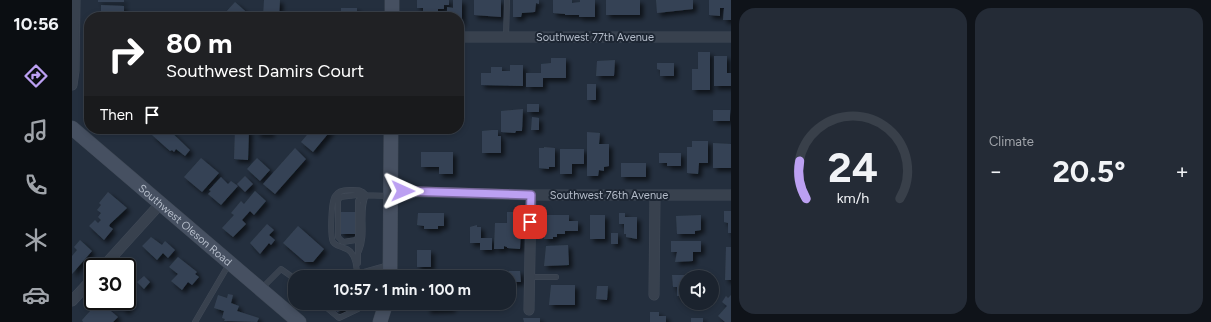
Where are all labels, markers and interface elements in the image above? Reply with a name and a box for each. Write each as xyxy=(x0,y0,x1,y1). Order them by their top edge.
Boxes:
text: 10:56 xyxy=(13,13,59,35)
text: 80 m xyxy=(166,26,232,60)
icon: right xyxy=(100,28,152,80)
street label: Southwest 77th Avenue xyxy=(536,31,654,44)
text: Southwest Damirs Court xyxy=(166,60,364,82)
icon: directions xyxy=(22,62,50,90)
icon: arrive xyxy=(141,104,163,126)
text: Then xyxy=(100,106,133,124)
icon: music xyxy=(22,117,50,145)
text: Climate xyxy=(989,134,1034,149)
text: 24 xyxy=(828,142,878,192)
text: 20.5° xyxy=(1052,153,1126,190)
text: − xyxy=(989,158,1003,185)
text: + xyxy=(1175,158,1189,185)
position arrow xyxy=(382,170,424,212)
icon: phone xyxy=(22,171,50,199)
street label: Southwest Oleson Road xyxy=(136,181,235,268)
street label: Southwest 76th Avenue xyxy=(550,189,668,202)
text: km/h xyxy=(837,189,869,207)
pin xyxy=(513,205,547,239)
icon: arrive xyxy=(519,211,541,233)
icon: climate xyxy=(22,226,50,254)
speed limit sign: 30 xyxy=(84,258,136,310)
map controls xyxy=(679,270,719,310)
button: sound xyxy=(679,270,719,310)
icon: car xyxy=(22,281,50,309)
text: 10:57 · 1 min · 100 m xyxy=(333,281,471,299)

